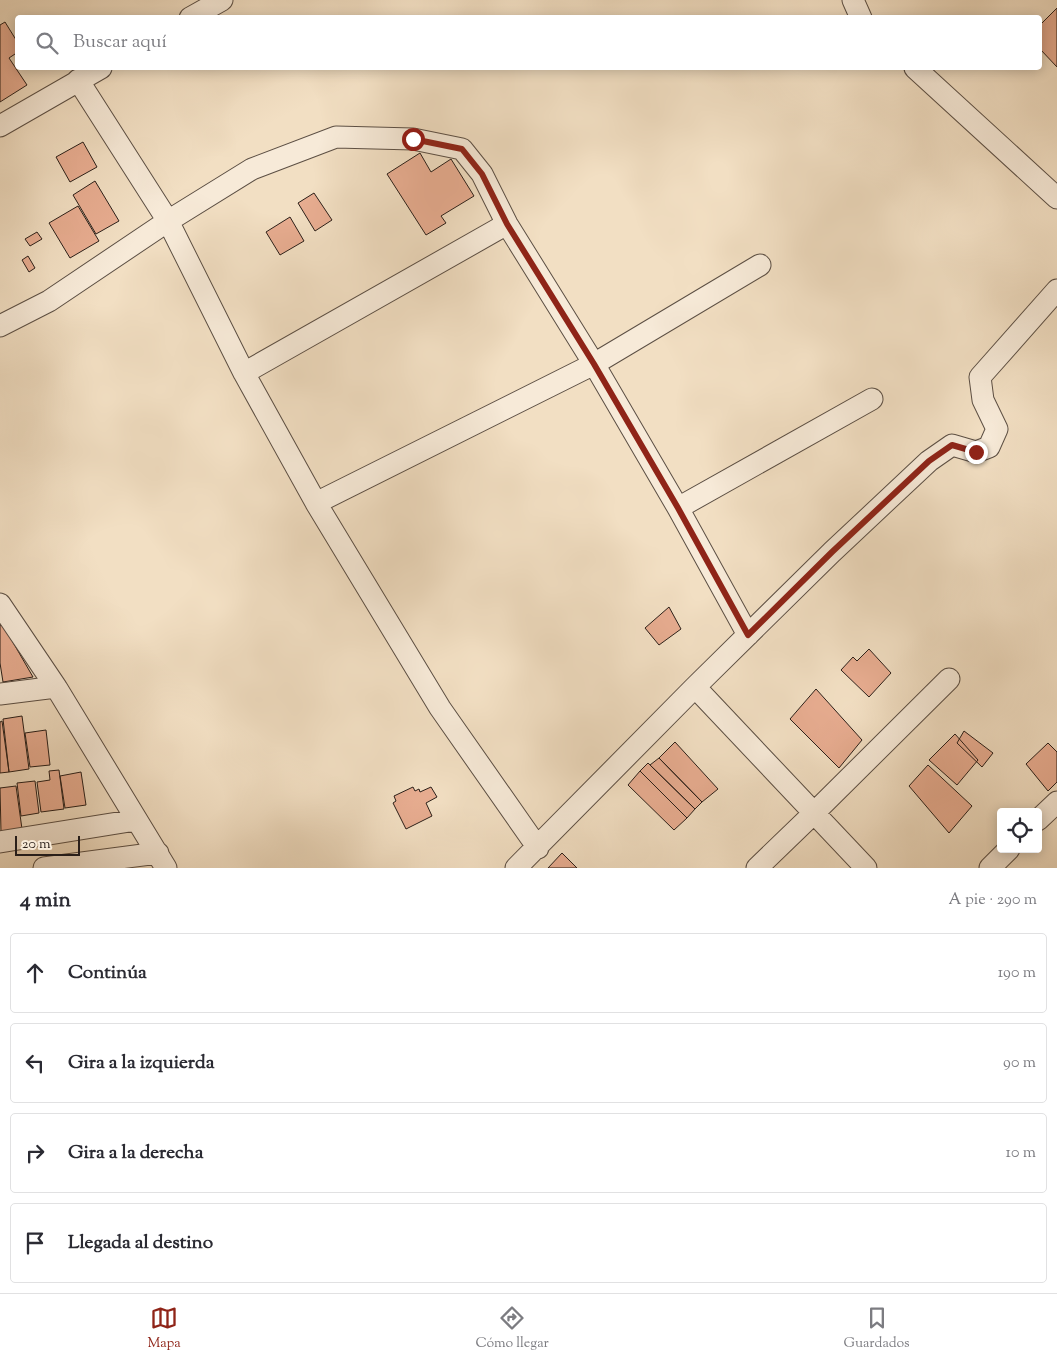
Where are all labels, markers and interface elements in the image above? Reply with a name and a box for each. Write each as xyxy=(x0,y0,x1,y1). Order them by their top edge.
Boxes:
search box xyxy=(15,15,1042,70)
icon: search xyxy=(33,29,61,57)
text: Buscar aquí xyxy=(73,29,167,56)
route start xyxy=(402,128,425,151)
route end xyxy=(965,441,988,464)
map controls xyxy=(997,808,1042,853)
button: locate xyxy=(997,808,1042,853)
scale bar xyxy=(15,833,80,856)
text: 20 m xyxy=(22,835,51,855)
text: 4 min xyxy=(20,886,71,916)
text: A pie · 290 m xyxy=(949,889,1037,912)
icon: ahead xyxy=(21,959,49,987)
text: Continúa xyxy=(68,960,147,987)
text: 190 m xyxy=(998,962,1036,985)
icon: left xyxy=(21,1049,49,1077)
text: Gira a la izquierda xyxy=(68,1050,214,1077)
text: 90 m xyxy=(1003,1052,1036,1075)
icon: right xyxy=(21,1139,49,1167)
text: Gira a la derecha xyxy=(68,1140,203,1167)
text: 10 m xyxy=(1006,1142,1036,1165)
icon: arrive xyxy=(21,1229,49,1257)
text: Llegada al destino xyxy=(68,1230,213,1257)
tab: Mapa xyxy=(147,1304,181,1354)
tab: Cómo llegar xyxy=(476,1304,549,1354)
tab: Guardados xyxy=(843,1304,910,1354)

